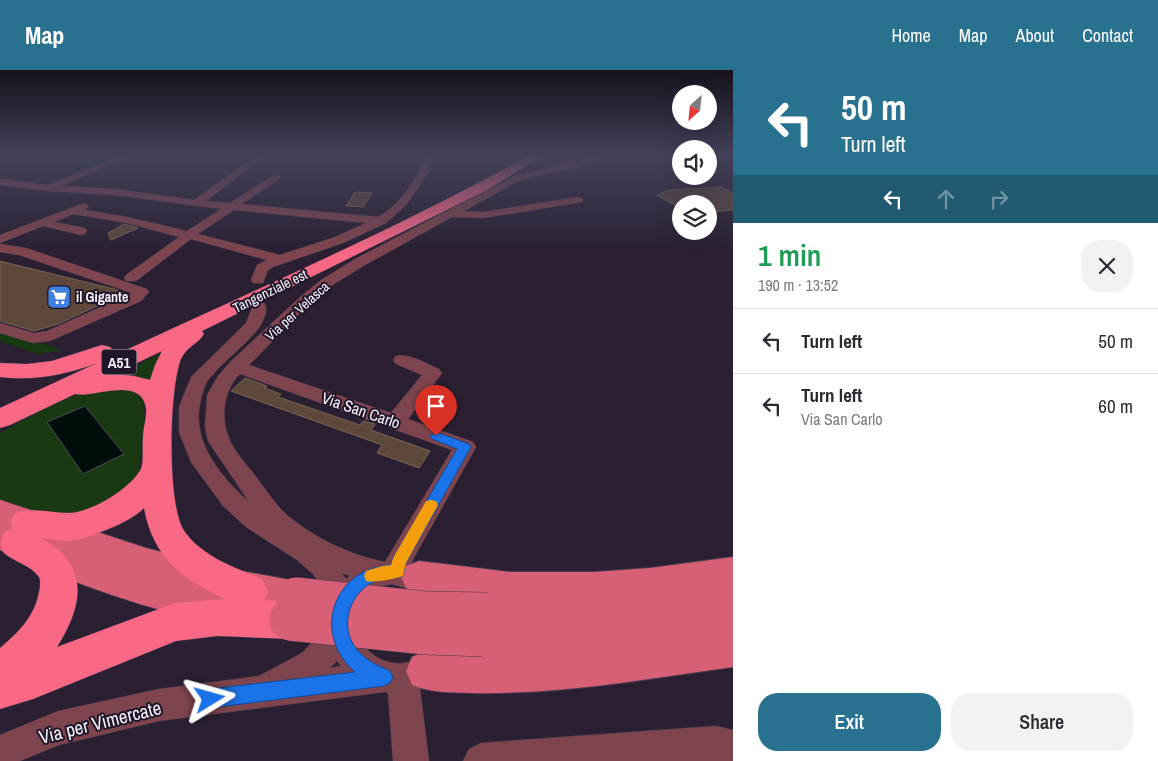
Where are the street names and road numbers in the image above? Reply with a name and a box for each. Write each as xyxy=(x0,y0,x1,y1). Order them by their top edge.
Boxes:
street label: Tangenziale est xyxy=(230,265,310,317)
street label: Via per Velasca xyxy=(261,277,333,345)
road number: A51 xyxy=(102,350,136,374)
street label: Via San Carlo xyxy=(319,386,403,434)
street label: Via per Vimercate xyxy=(36,694,164,750)

